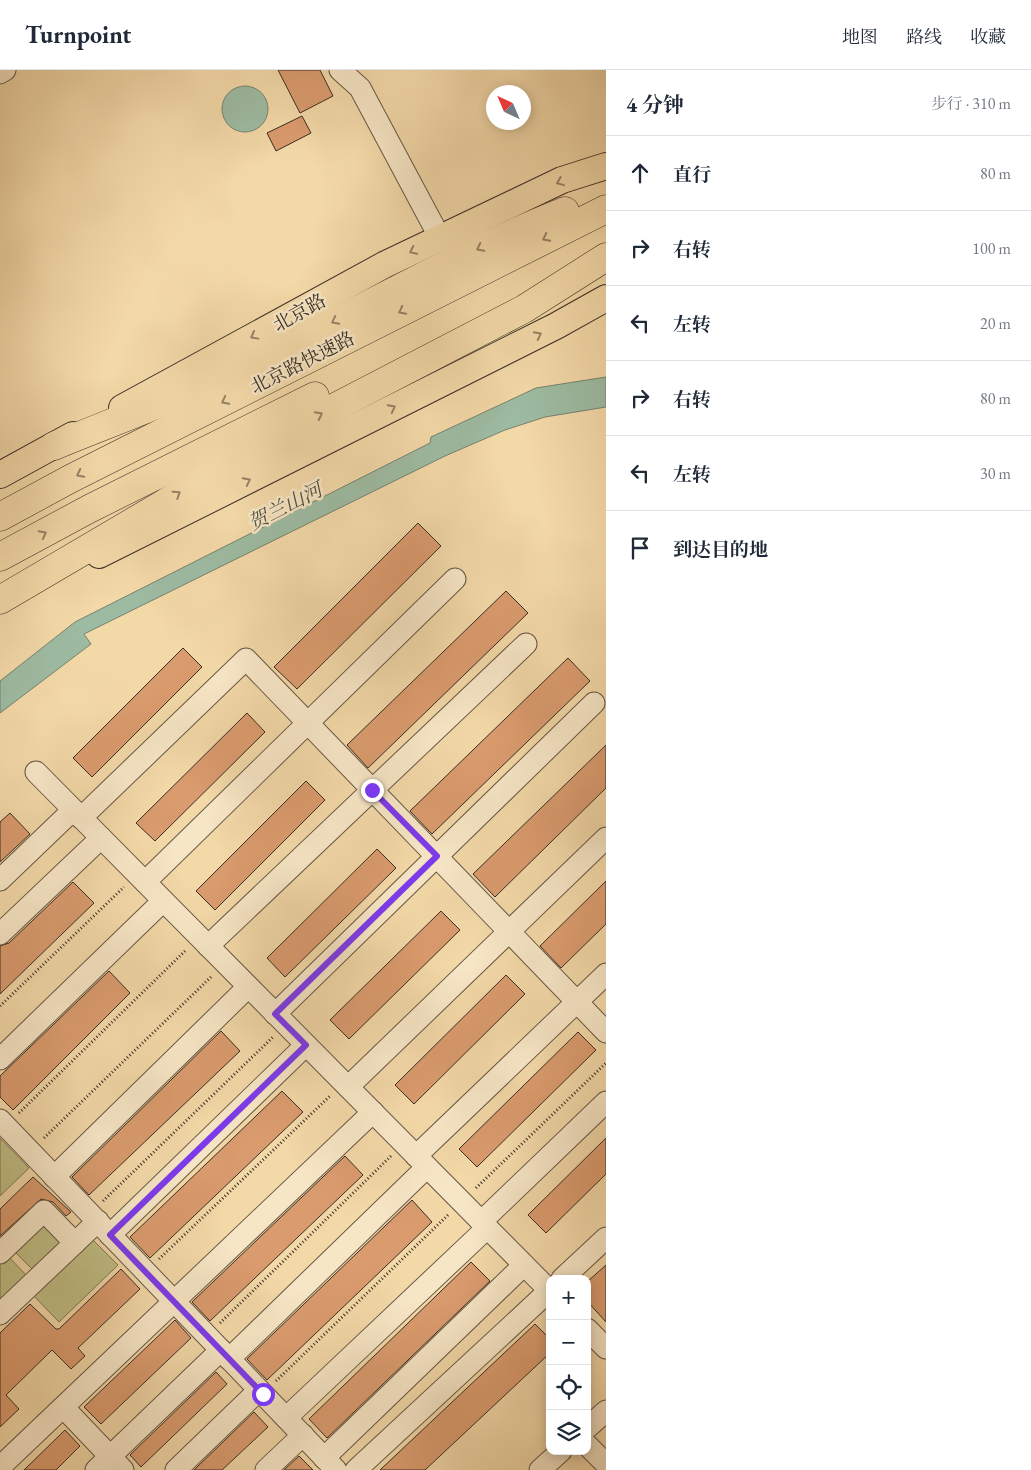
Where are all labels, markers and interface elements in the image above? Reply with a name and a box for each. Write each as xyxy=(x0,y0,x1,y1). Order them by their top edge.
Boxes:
text: Turnpoint xyxy=(25,19,131,50)
text: 地图 xyxy=(842,25,878,48)
text: 路线 xyxy=(906,25,942,48)
text: 收藏 xyxy=(970,25,1006,48)
north arrow xyxy=(486,85,531,130)
text: 4 分钟 xyxy=(626,91,684,118)
text: 步行 · 310 m xyxy=(931,93,1011,114)
icon: ahead xyxy=(626,159,654,187)
text: 直行 xyxy=(673,162,711,187)
text: 80 m xyxy=(980,163,1011,184)
one-way arrow xyxy=(556,175,565,186)
one-way arrow xyxy=(543,232,552,242)
icon: right xyxy=(626,234,654,262)
text: 右转 xyxy=(673,237,711,262)
text: 100 m xyxy=(972,238,1011,259)
one-way arrow xyxy=(477,242,486,252)
one-way arrow xyxy=(409,245,418,255)
street label: 北京路 xyxy=(268,288,330,337)
one-way arrow xyxy=(398,305,407,315)
icon: left xyxy=(626,309,654,337)
text: 左转 xyxy=(673,312,711,337)
text: 20 m xyxy=(980,313,1011,334)
one-way arrow xyxy=(331,315,340,325)
street label: 北京路快速路 xyxy=(246,325,359,399)
one-way arrow xyxy=(251,330,260,340)
one-way arrow xyxy=(533,331,542,341)
icon: right xyxy=(626,384,654,412)
text: 右转 xyxy=(673,387,711,412)
text: 80 m xyxy=(980,388,1011,409)
one-way arrow xyxy=(221,395,230,405)
one-way arrow xyxy=(387,404,396,414)
one-way arrow xyxy=(313,411,322,421)
icon: left xyxy=(626,459,654,487)
text: 左转 xyxy=(673,462,711,487)
text: 30 m xyxy=(980,463,1011,484)
one-way arrow xyxy=(77,468,86,478)
water label: 贺兰山河 xyxy=(243,475,329,536)
one-way arrow xyxy=(242,477,251,487)
one-way arrow xyxy=(172,491,181,501)
one-way arrow xyxy=(38,530,47,540)
icon: arrive xyxy=(626,534,654,562)
text: 到达目的地 xyxy=(673,537,768,562)
route end xyxy=(361,779,384,802)
map controls xyxy=(546,1275,591,1455)
button: + xyxy=(546,1275,591,1320)
button: − xyxy=(546,1320,591,1365)
button: locate xyxy=(546,1365,591,1410)
route start xyxy=(252,1383,275,1406)
button: layers xyxy=(546,1410,591,1455)

